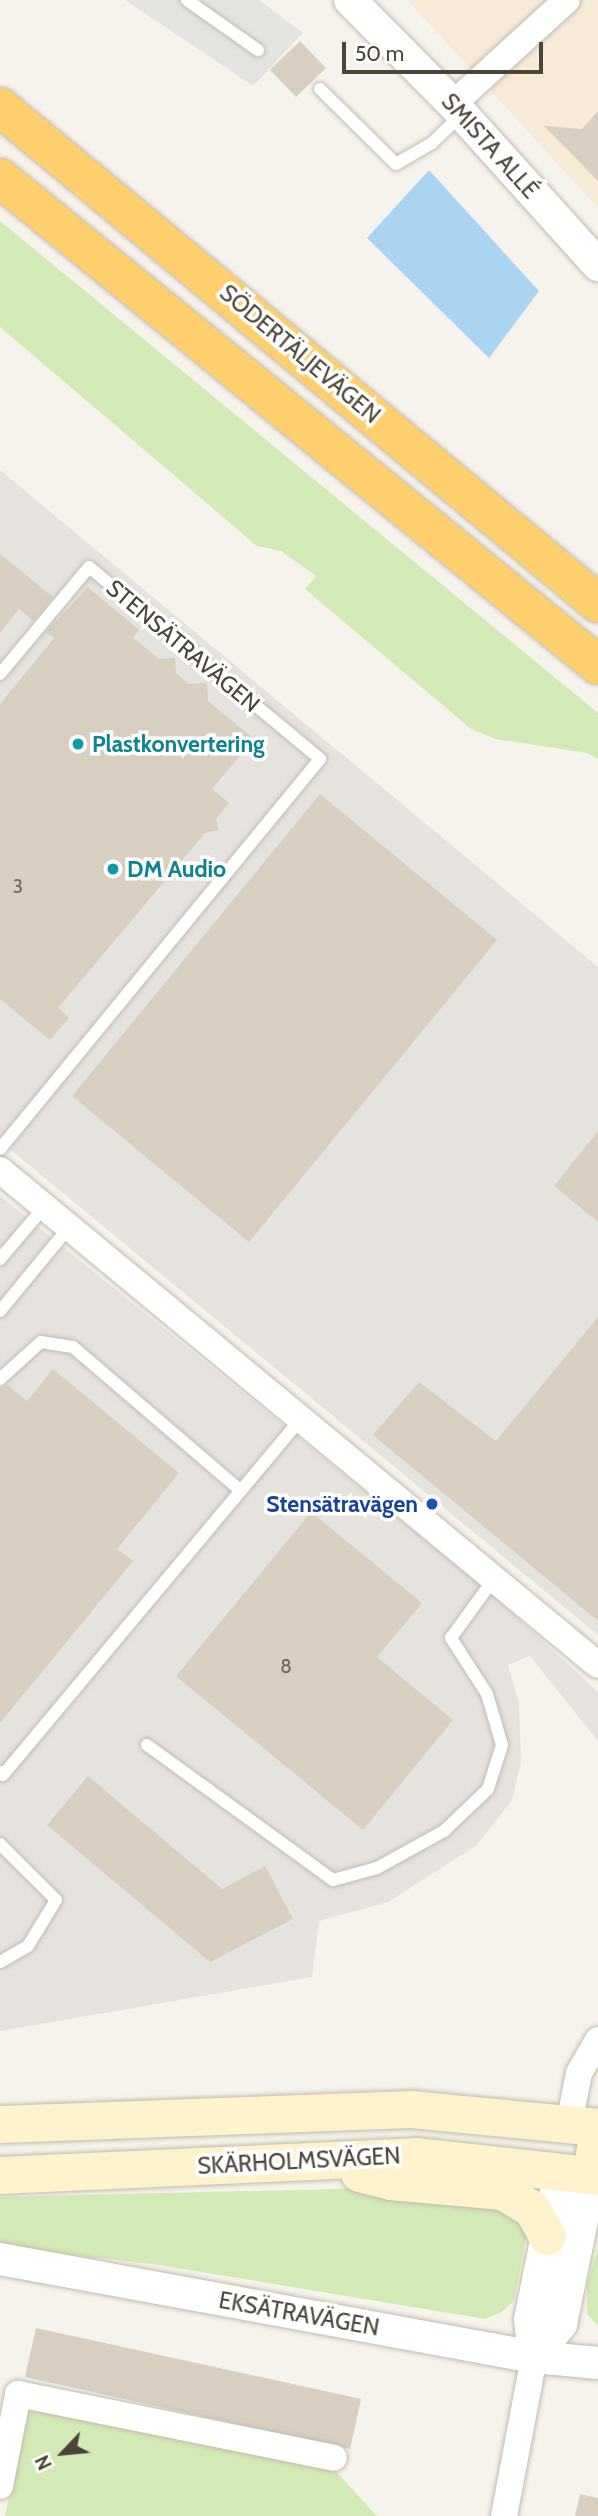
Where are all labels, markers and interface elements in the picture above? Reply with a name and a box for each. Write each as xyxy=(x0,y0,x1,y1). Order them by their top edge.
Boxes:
scale bar xyxy=(346,28,547,72)
text: 50 m xyxy=(355,41,404,66)
street label: SMISTA ALLÉ xyxy=(436,88,544,204)
street label: SÖDERTÄLJEVÄGEN xyxy=(214,279,386,429)
street label: STENSÄTRAVÄGEN xyxy=(101,574,265,718)
place label: Plastkonvertering xyxy=(92,730,265,758)
marker: Plastkonvertering xyxy=(70,736,86,752)
place label: DM Audio xyxy=(127,855,226,883)
marker: DM Audio xyxy=(105,861,121,877)
house number: 3 xyxy=(13,876,23,898)
place label: Stensätravägen xyxy=(266,1490,418,1518)
marker: Stensätravägen xyxy=(424,1496,440,1512)
house number: 8 xyxy=(280,1656,292,1678)
street label: SKÄRHOLMSVÄGEN xyxy=(197,2142,401,2180)
street label: EKSÄTRAVÄGEN xyxy=(217,2286,381,2342)
north arrow xyxy=(28,2418,98,2488)
text: N xyxy=(30,2451,57,2474)

